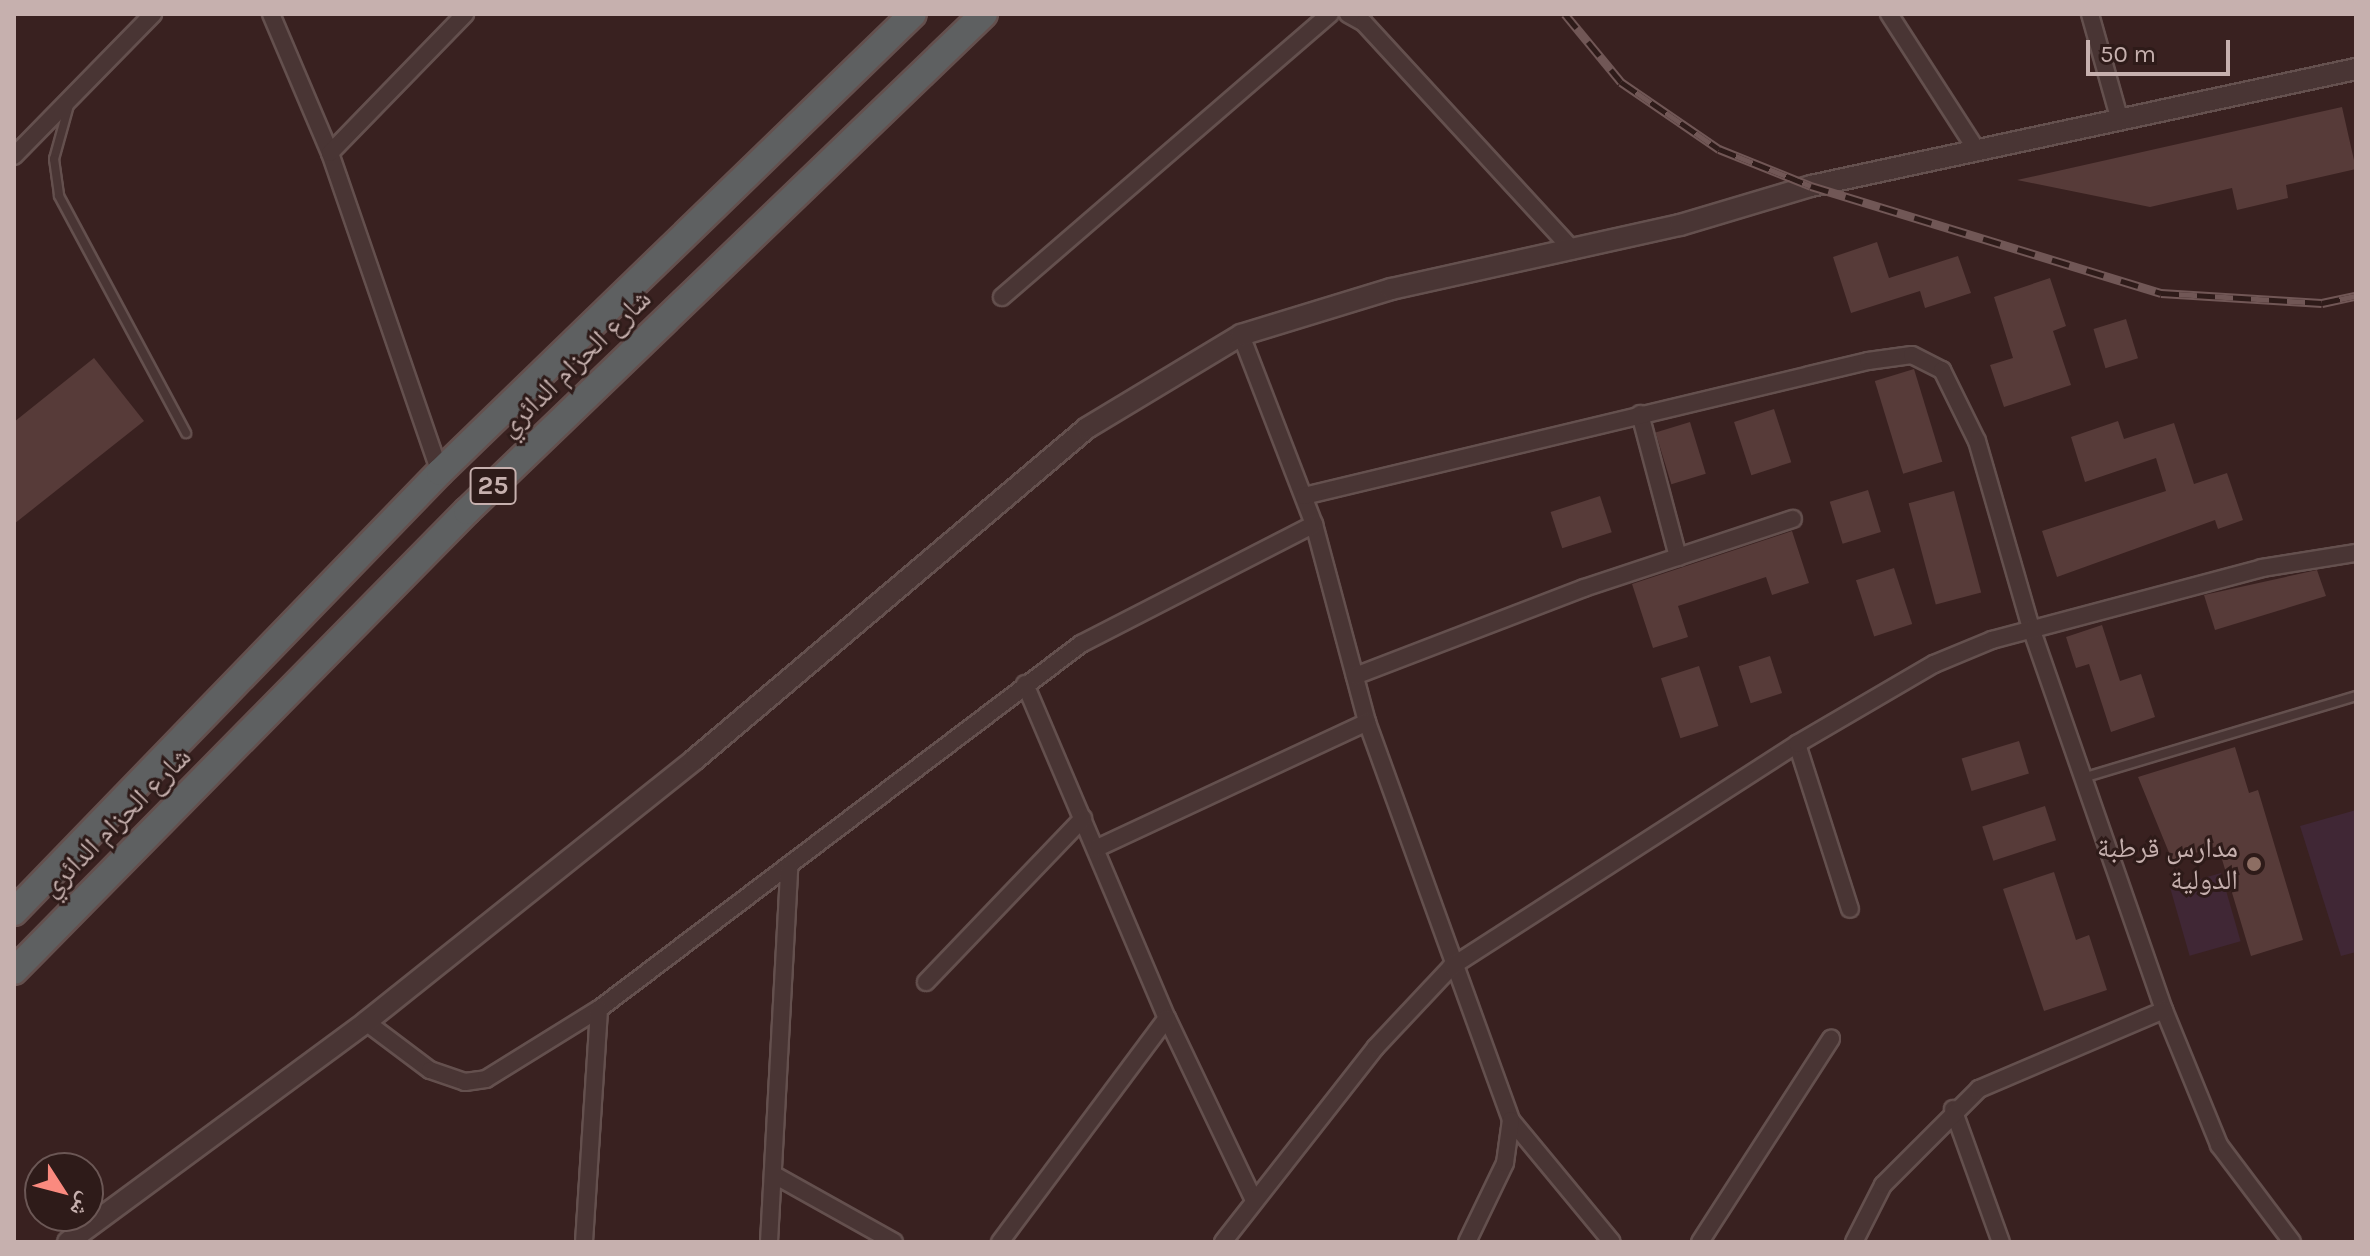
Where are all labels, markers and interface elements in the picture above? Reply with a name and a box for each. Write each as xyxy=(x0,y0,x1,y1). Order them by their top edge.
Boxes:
scale bar xyxy=(2090,24,2234,74)
text: 50 m xyxy=(2100,40,2156,68)
street label: شارع الحزام الدائري xyxy=(492,282,658,444)
road number: 25 xyxy=(469,464,517,508)
street label: شارع الحزام الدائري xyxy=(34,740,198,904)
place label: مدارس قرطبة الدولية xyxy=(2097,831,2238,897)
marker: مدارس قرطبة الدولية xyxy=(2245,855,2263,873)
north arrow xyxy=(24,1152,104,1232)
text: ش xyxy=(64,1188,99,1222)

